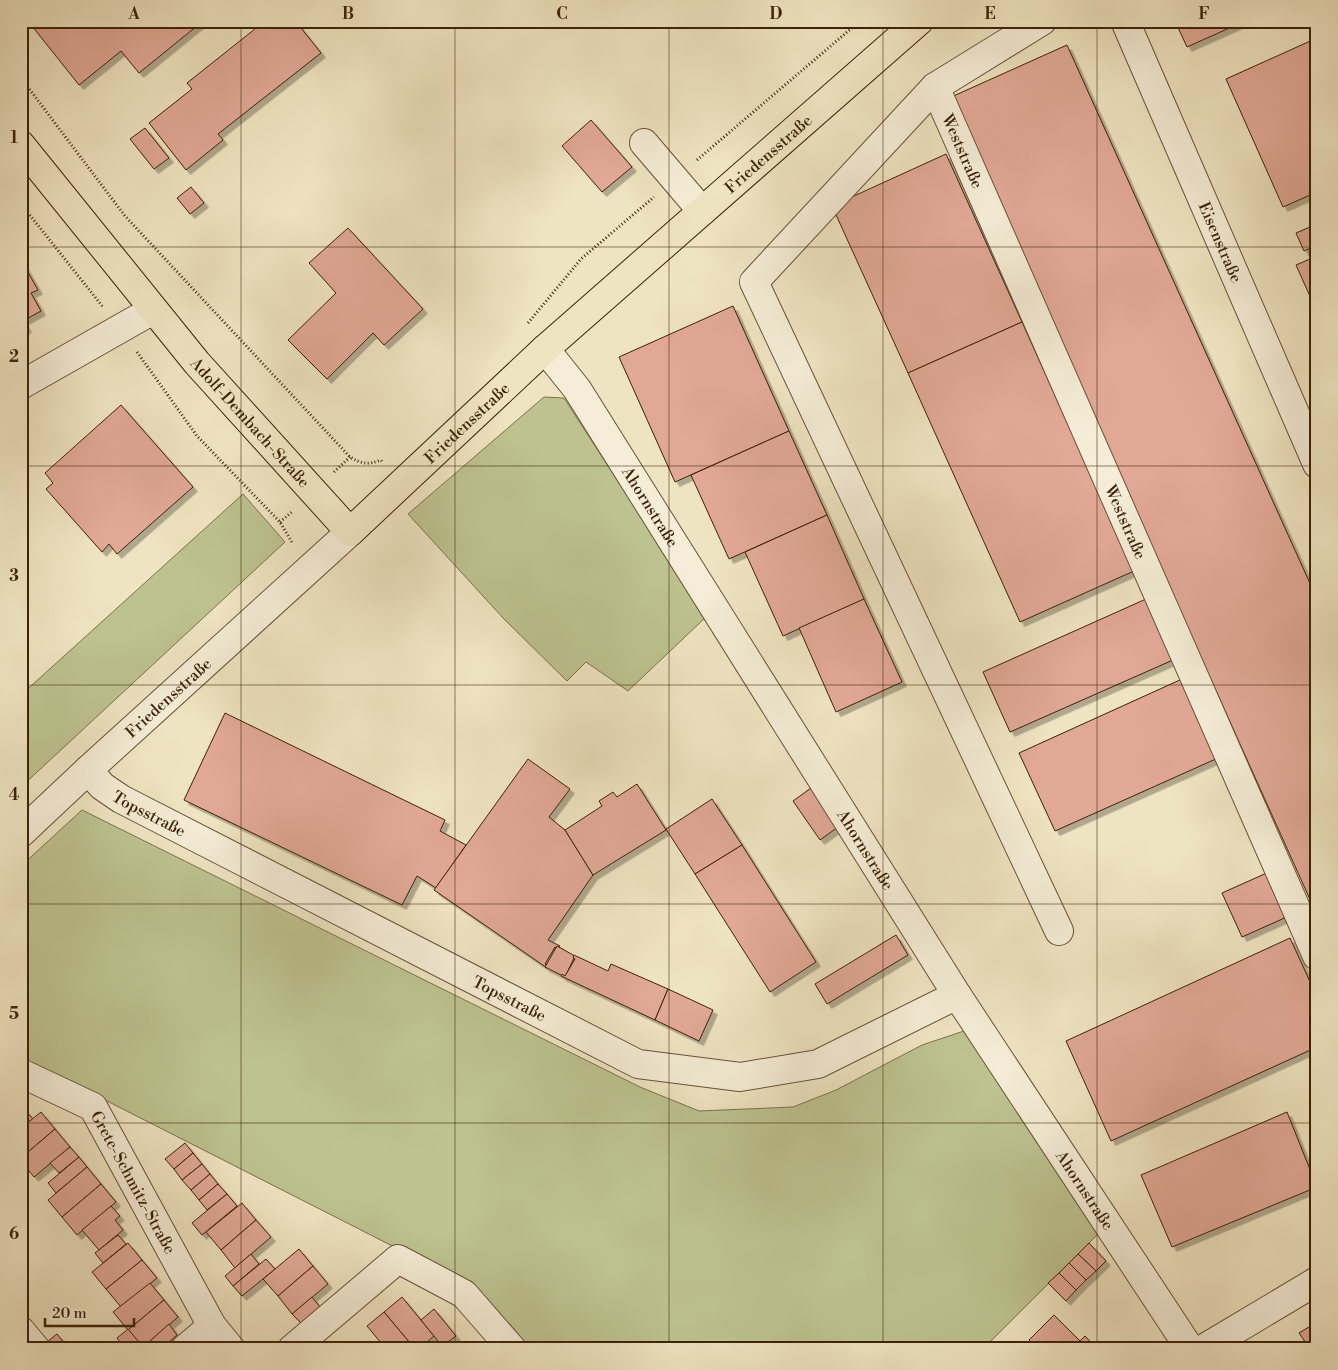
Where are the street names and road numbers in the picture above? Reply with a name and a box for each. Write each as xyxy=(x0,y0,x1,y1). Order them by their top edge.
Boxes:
street label: Weststraße xyxy=(937,110,987,192)
street label: Friedensstraße xyxy=(721,111,816,198)
street label: Eisenstraße xyxy=(1194,199,1246,286)
street label: Adolf-Dembach-Straße xyxy=(185,353,314,492)
street label: Friedensstraße xyxy=(420,379,514,468)
street label: Ahornstraße xyxy=(617,462,683,551)
street label: Weststraße xyxy=(1100,481,1150,563)
street label: Friedensstraße xyxy=(121,654,216,742)
street label: Topsstraße xyxy=(108,787,189,841)
street label: Ahornstraße xyxy=(832,805,898,894)
street label: Topsstraße xyxy=(469,972,549,1026)
street label: Grete-Schmitz-Straße xyxy=(86,1107,180,1257)
street label: Ahornstraße xyxy=(1051,1146,1118,1234)

